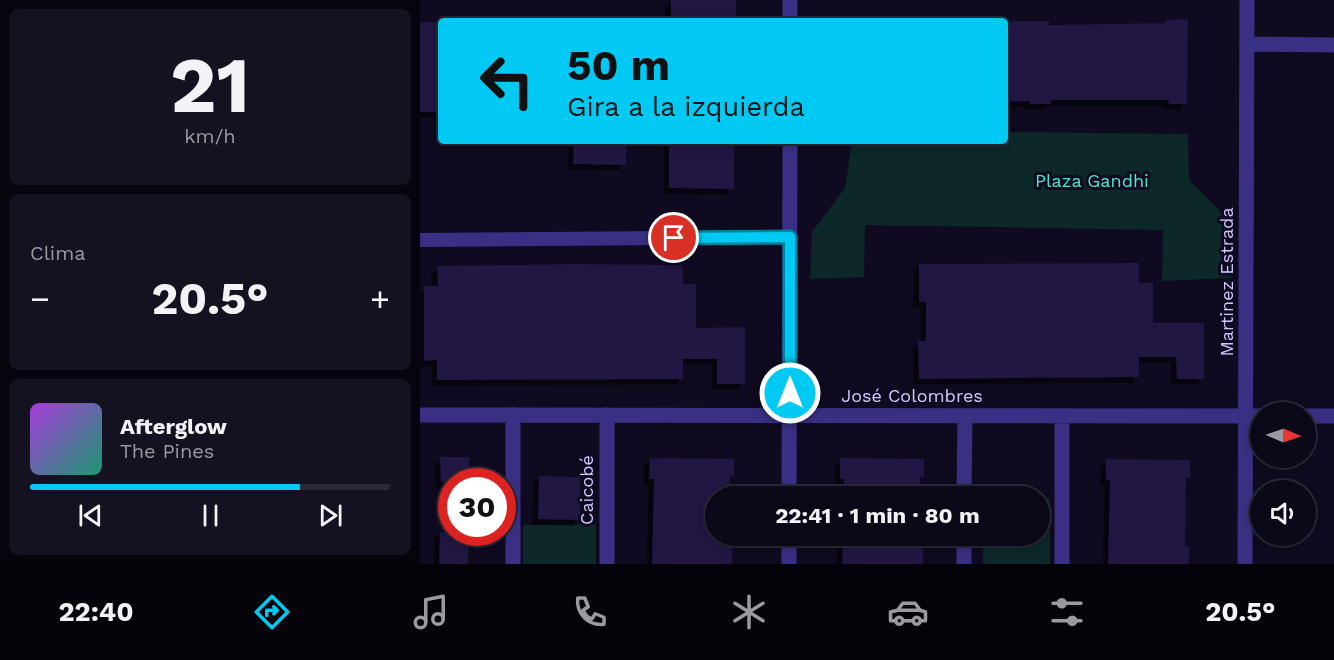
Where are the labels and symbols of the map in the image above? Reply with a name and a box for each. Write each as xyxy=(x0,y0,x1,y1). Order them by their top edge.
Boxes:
park label: Plaza Gandhi xyxy=(1035,170,1149,191)
street label: Martinez Estrada xyxy=(1216,207,1237,357)
pin xyxy=(648,212,699,263)
position arrow xyxy=(758,361,822,425)
street label: José Colombres xyxy=(841,385,983,406)
north arrow xyxy=(1250,402,1316,468)
street label: Caicobé xyxy=(576,455,597,525)
speed limit sign: 30 xyxy=(438,468,516,546)

